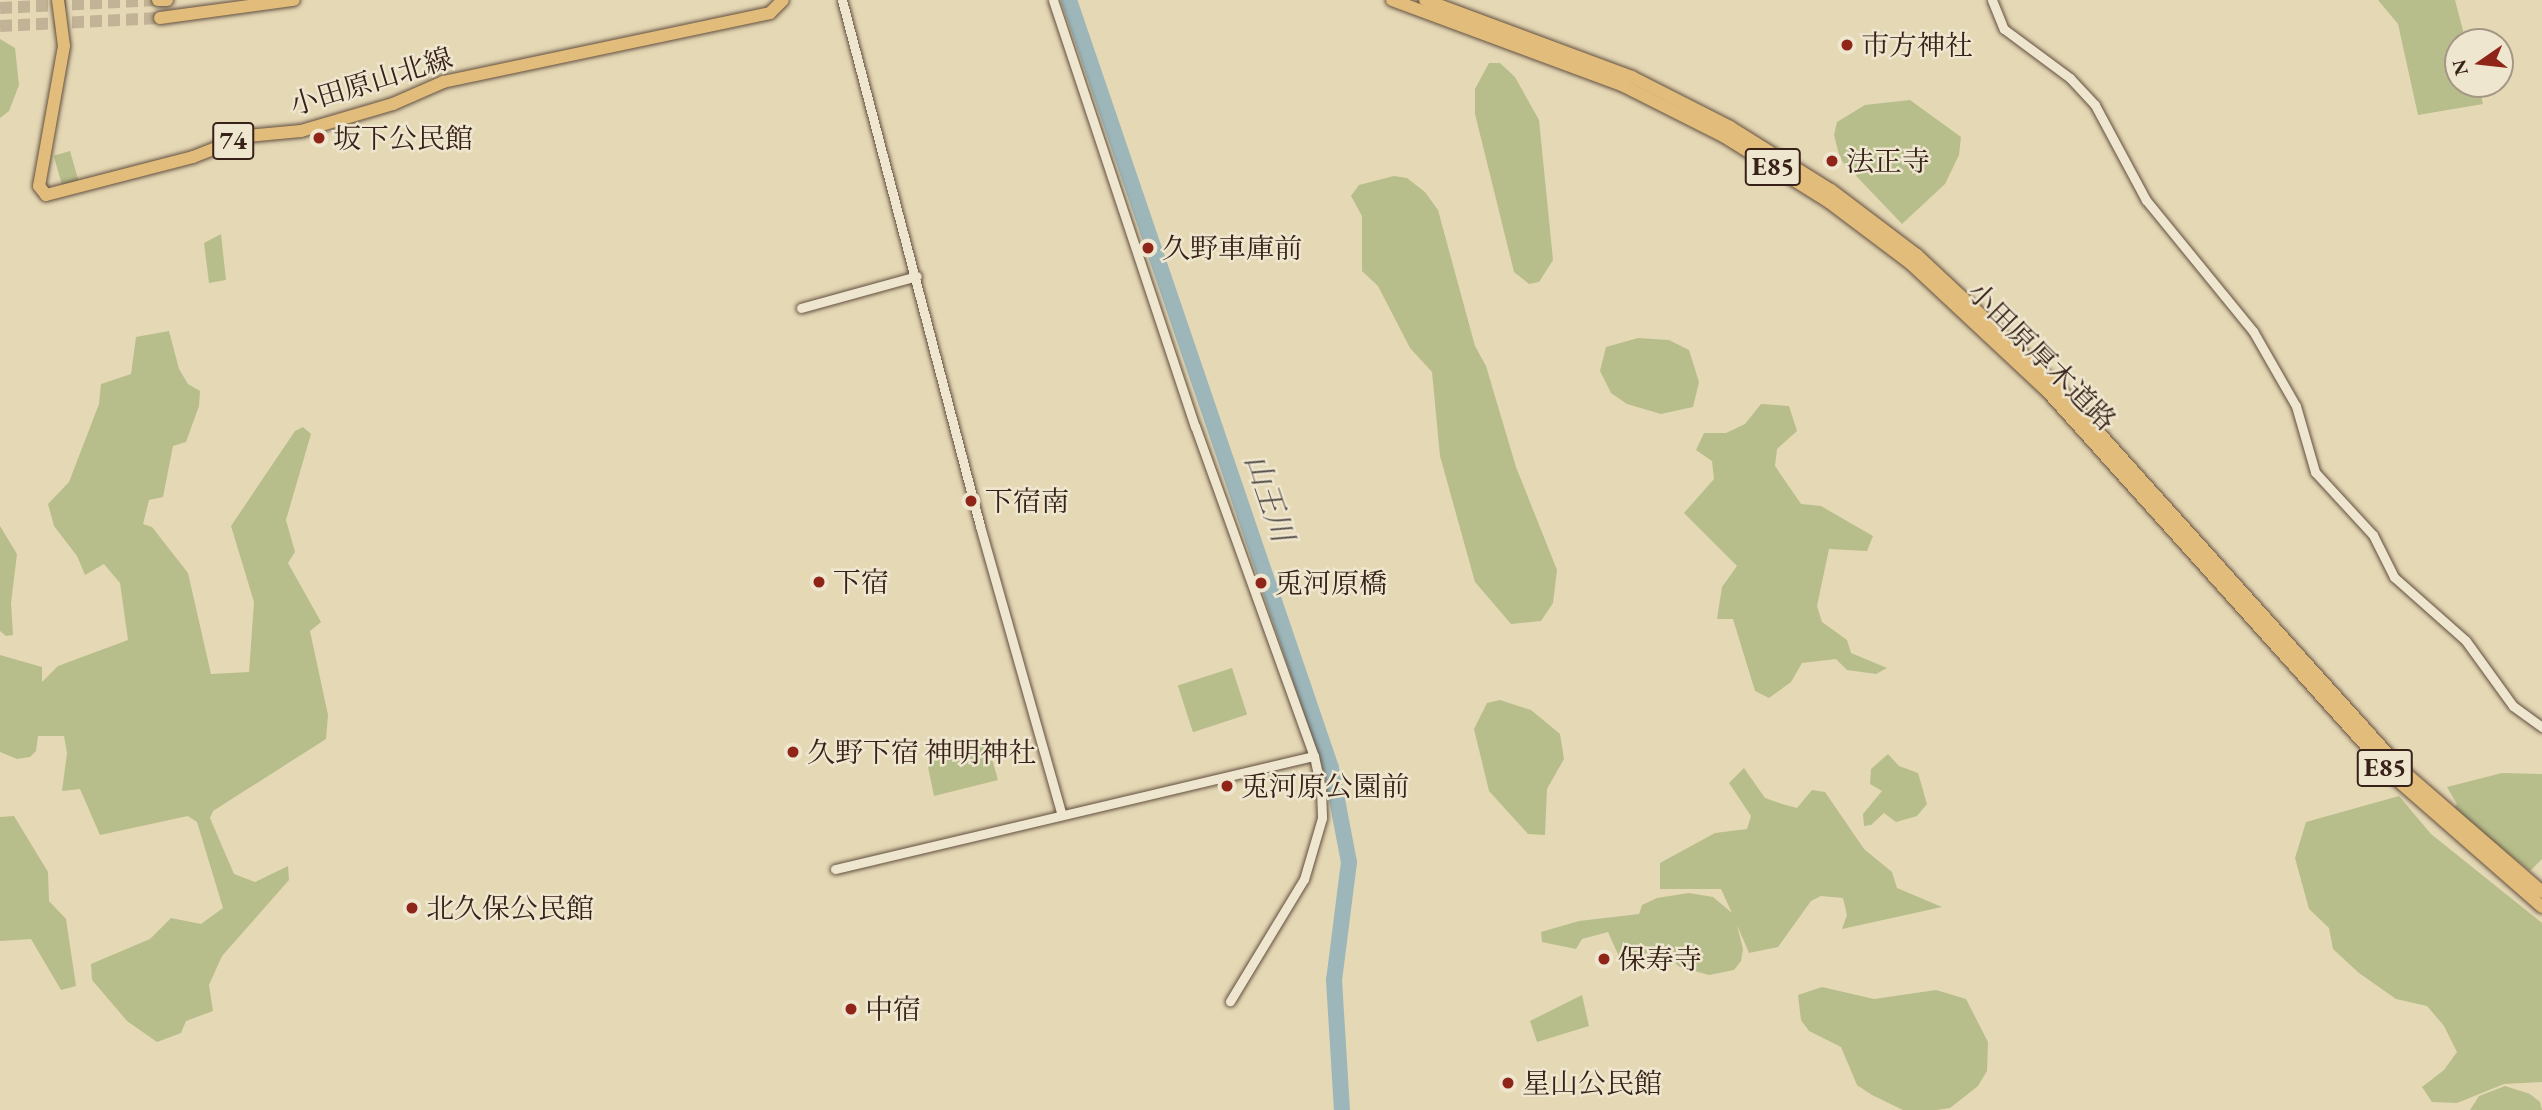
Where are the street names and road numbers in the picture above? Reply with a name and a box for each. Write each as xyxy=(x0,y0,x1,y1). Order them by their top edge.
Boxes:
street label: 小田原山北線 xyxy=(286,40,456,122)
road number: 74 xyxy=(212,118,254,164)
road number: E85 xyxy=(1743,144,1803,190)
street label: 小田原厚木道路 xyxy=(1961,275,2123,437)
road number: E85 xyxy=(2355,746,2415,790)

